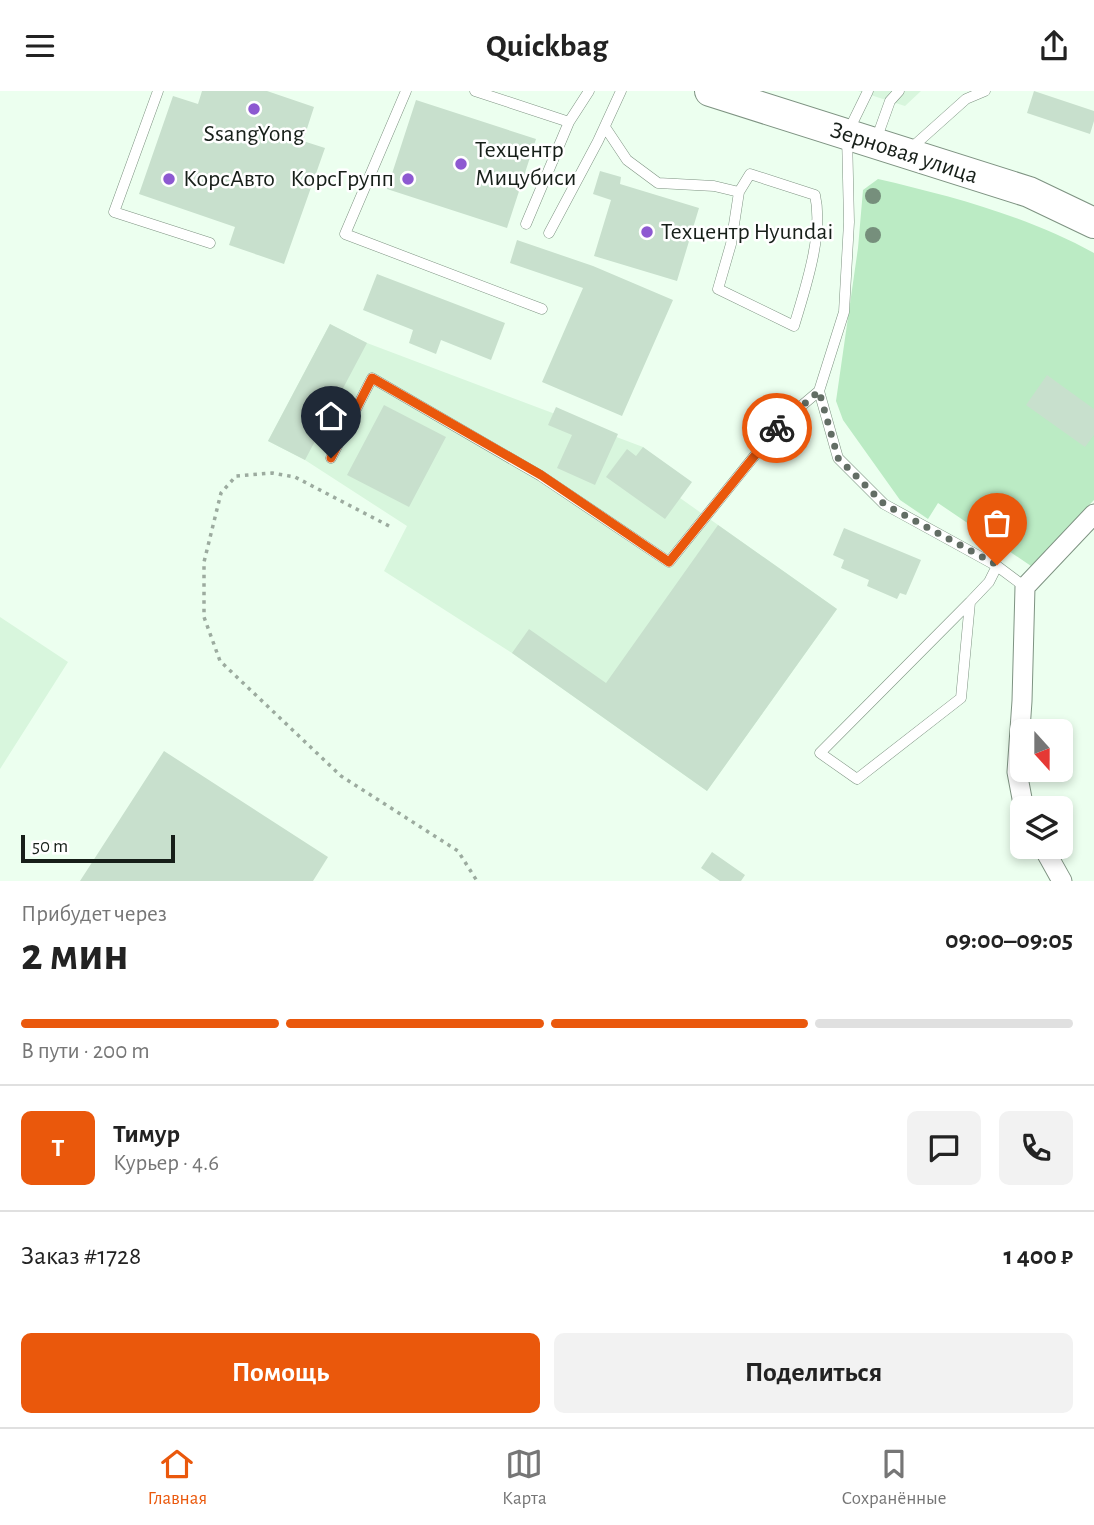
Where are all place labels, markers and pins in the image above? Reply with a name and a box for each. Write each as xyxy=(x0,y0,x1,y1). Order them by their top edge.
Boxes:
marker: SsangYong xyxy=(246,101,262,117)
place label: SsangYong xyxy=(204,122,305,146)
place label: Техцентр Мицубиси xyxy=(475,138,577,190)
marker: Техцентр Мицубиси xyxy=(453,156,469,172)
place label: КорсАвто xyxy=(183,167,275,191)
place label: КорсГрупп xyxy=(290,167,394,191)
marker: КорсАвто xyxy=(161,171,177,187)
marker: КорсГрупп xyxy=(400,171,416,187)
place label: Техцентр Hyundai xyxy=(661,220,833,244)
marker: Техцентр Hyundai xyxy=(639,224,655,240)
pin xyxy=(301,386,361,458)
pin xyxy=(967,493,1027,565)

